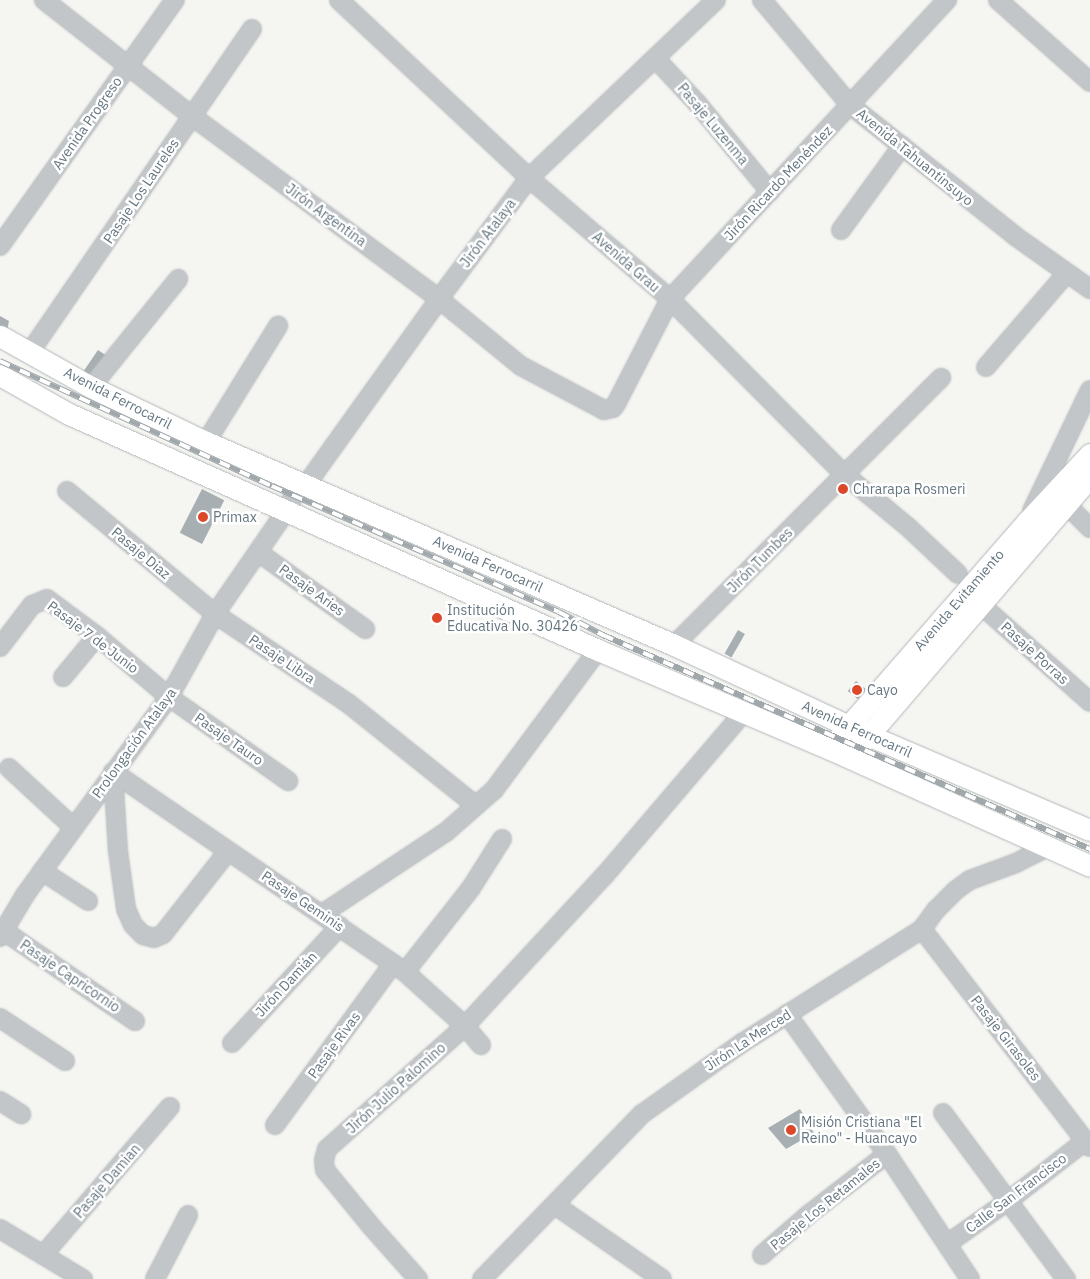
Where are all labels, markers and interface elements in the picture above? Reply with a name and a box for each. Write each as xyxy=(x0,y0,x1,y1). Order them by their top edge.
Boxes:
street label: Avenida Progreso xyxy=(49,73,125,173)
street label: Pasaje Luzenma xyxy=(674,80,752,168)
street label: Avenida Tahuantinsuyo xyxy=(853,105,977,209)
street label: Jirón Ricardo Menéndez xyxy=(720,122,836,244)
street label: Pasaje Los Laureles xyxy=(100,135,182,247)
street label: Jirón Argentina xyxy=(282,180,370,250)
street label: Jirón Atalaya xyxy=(457,195,519,271)
street label: Avenida Grau xyxy=(589,228,663,296)
street label: Avenida Ferrocarril xyxy=(61,364,175,432)
place label: Chrarapa Rosmeri xyxy=(853,481,966,497)
marker: Chrarapa Rosmeri xyxy=(837,483,849,495)
place label: Primax xyxy=(213,509,257,525)
marker: Primax xyxy=(197,511,209,523)
street label: Pasaje Diaz xyxy=(108,524,174,582)
street label: Jirón Tumbes xyxy=(724,524,796,596)
street label: Avenida Ferrocarril xyxy=(430,532,546,596)
street label: Avenida Evitamiento xyxy=(911,546,1007,654)
street label: Pasaje Aries xyxy=(276,561,348,619)
street label: Pasaje 7 de Junio xyxy=(44,597,142,677)
place label: Institución Educativa No. 30426 xyxy=(447,602,578,634)
marker: Institución Educativa No. 30426 xyxy=(431,612,443,624)
street label: Pasaje Porras xyxy=(998,618,1072,688)
street label: Pasaje Libra xyxy=(246,631,318,687)
place label: Cayo xyxy=(867,682,898,698)
marker: Cayo xyxy=(851,684,863,696)
street label: Prolongación Atalaya xyxy=(88,685,180,801)
street label: Avenida Ferrocarril xyxy=(799,697,915,761)
street label: Pasaje Tauro xyxy=(191,709,267,769)
street label: Pasaje Geminis xyxy=(259,867,347,935)
street label: Pasaje Capricornio xyxy=(17,936,123,1016)
street label: Jirón Damián xyxy=(252,948,320,1020)
street label: Pasaje Girasoles xyxy=(968,992,1044,1084)
street label: Jirón La Merced xyxy=(702,1006,794,1074)
street label: Pasaje Rivas xyxy=(304,1008,364,1082)
street label: Jirón Julio Palomino xyxy=(343,1039,449,1137)
place label: Misión Cristiana "El Reino" - Huancayo xyxy=(801,1114,922,1146)
marker: Misión Cristiana "El Reino" - Huancayo xyxy=(785,1124,797,1136)
street label: Pasaje Damian xyxy=(70,1141,144,1221)
street label: Calle San Francisco xyxy=(962,1150,1070,1236)
street label: Pasaje Los Retamales xyxy=(767,1155,883,1253)

